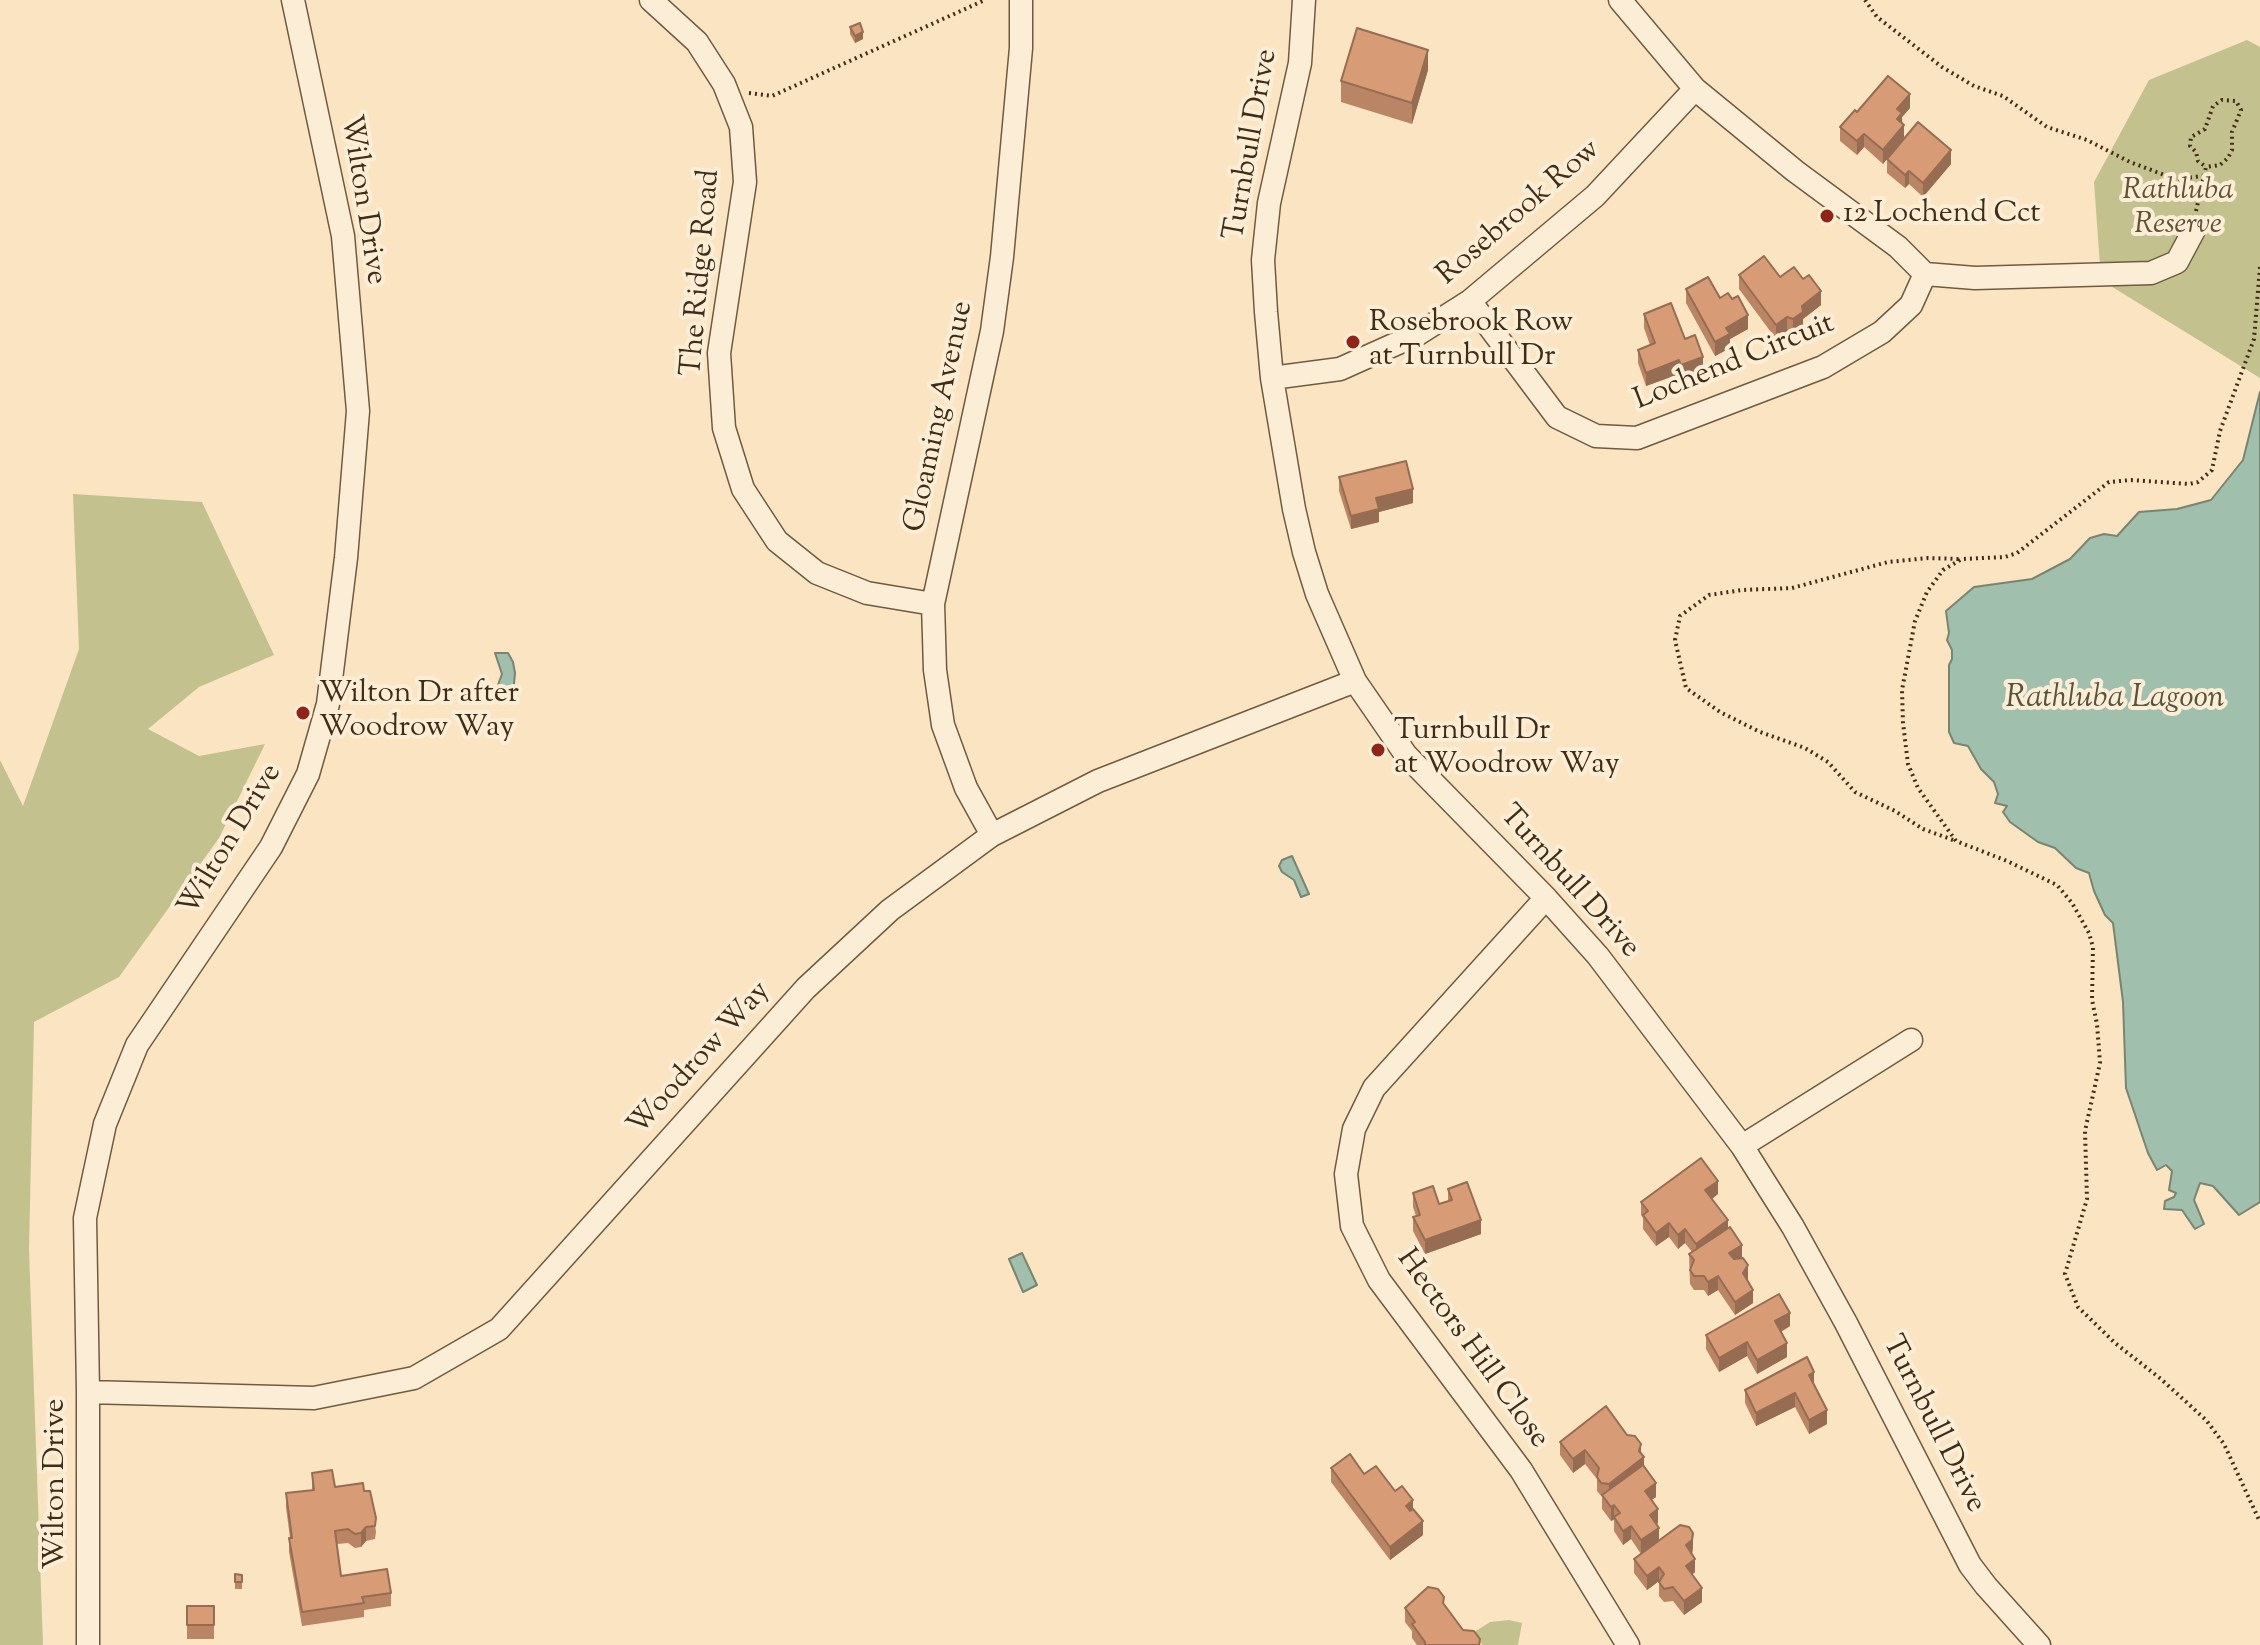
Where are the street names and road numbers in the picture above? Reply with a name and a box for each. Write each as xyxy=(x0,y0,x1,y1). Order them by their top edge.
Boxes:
street label: Turnbull Drive xyxy=(1218,47,1288,243)
street label: Wilton Drive xyxy=(330,113,392,287)
street label: Rosebrook Row xyxy=(1431,133,1609,295)
street label: The Ridge Road xyxy=(676,168,730,378)
street label: Gloaming Avenue xyxy=(899,298,983,536)
street label: Lochend Circuit xyxy=(1630,307,1840,421)
street label: Wilton Drive xyxy=(173,758,291,924)
street label: Turnbull Drive xyxy=(1490,799,1646,967)
street label: Woodrow Way xyxy=(622,975,780,1145)
street label: Hectors Hill Close xyxy=(1387,1244,1555,1456)
street label: Turnbull Drive xyxy=(1872,1331,1992,1519)
street label: Wilton Drive xyxy=(40,1398,76,1570)

